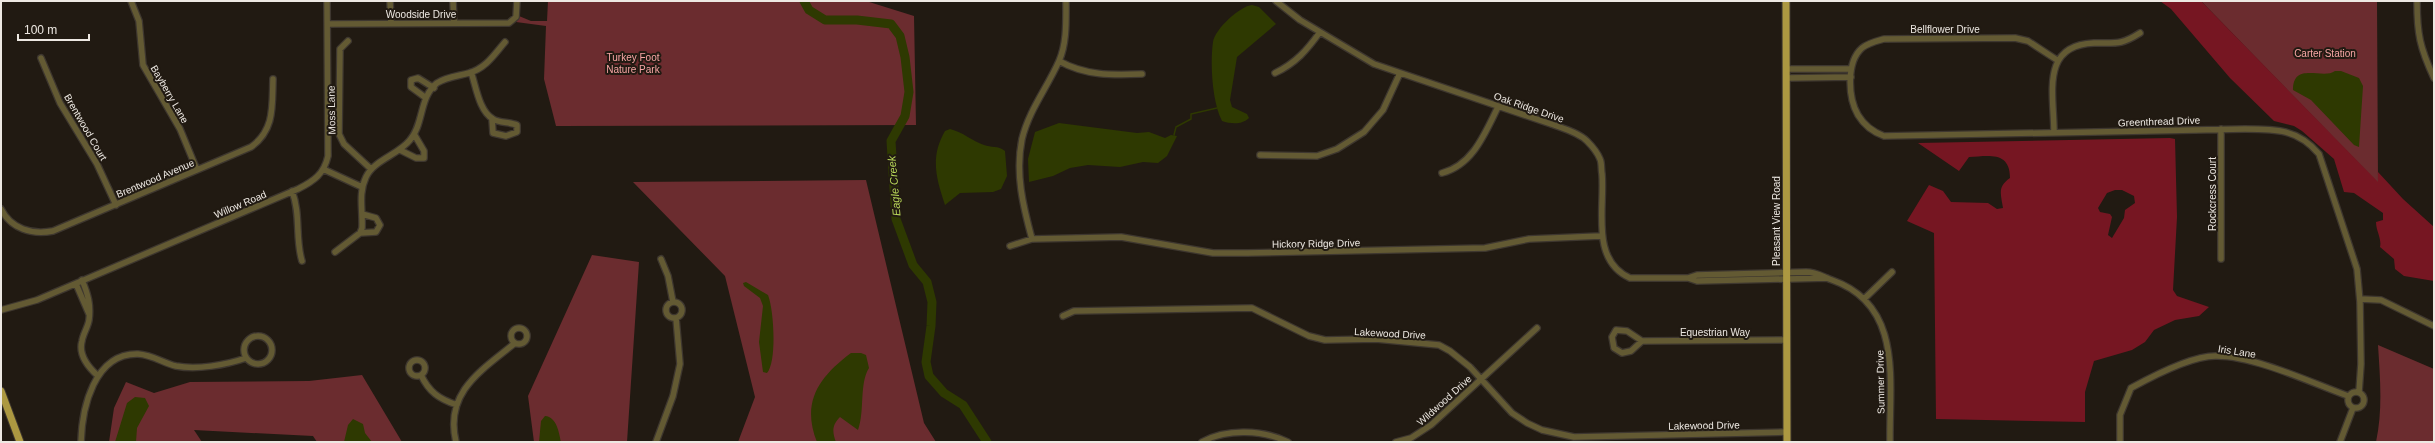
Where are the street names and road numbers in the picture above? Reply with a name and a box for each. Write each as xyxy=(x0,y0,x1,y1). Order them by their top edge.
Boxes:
street label: Woodside Drive xyxy=(386,9,457,20)
street label: Bellflower Drive xyxy=(1910,24,1980,35)
street label: Bayberry Lane xyxy=(149,63,191,126)
street label: Moss Lane xyxy=(326,85,337,135)
street label: Oak Ridge Drive xyxy=(1492,90,1566,125)
street label: Brentwood Court xyxy=(62,92,109,163)
street label: Greenthread Drive xyxy=(2118,115,2201,128)
street label: Brentwood Avenue xyxy=(114,157,196,200)
street label: Rockcress Court xyxy=(2207,157,2218,231)
street label: Pleasant View Road xyxy=(1771,176,1782,266)
street label: Willow Road xyxy=(212,189,268,220)
street label: Hickory Ridge Drive xyxy=(1272,237,1361,250)
street label: Lakewood Drive xyxy=(1354,326,1426,341)
street label: Equestrian Way xyxy=(1680,327,1750,338)
street label: Iris Lane xyxy=(2217,343,2257,360)
street label: Summer Drive xyxy=(1874,350,1887,414)
street label: Wildwood Drive xyxy=(1415,373,1474,428)
street label: Lakewood Drive xyxy=(1668,419,1740,432)

